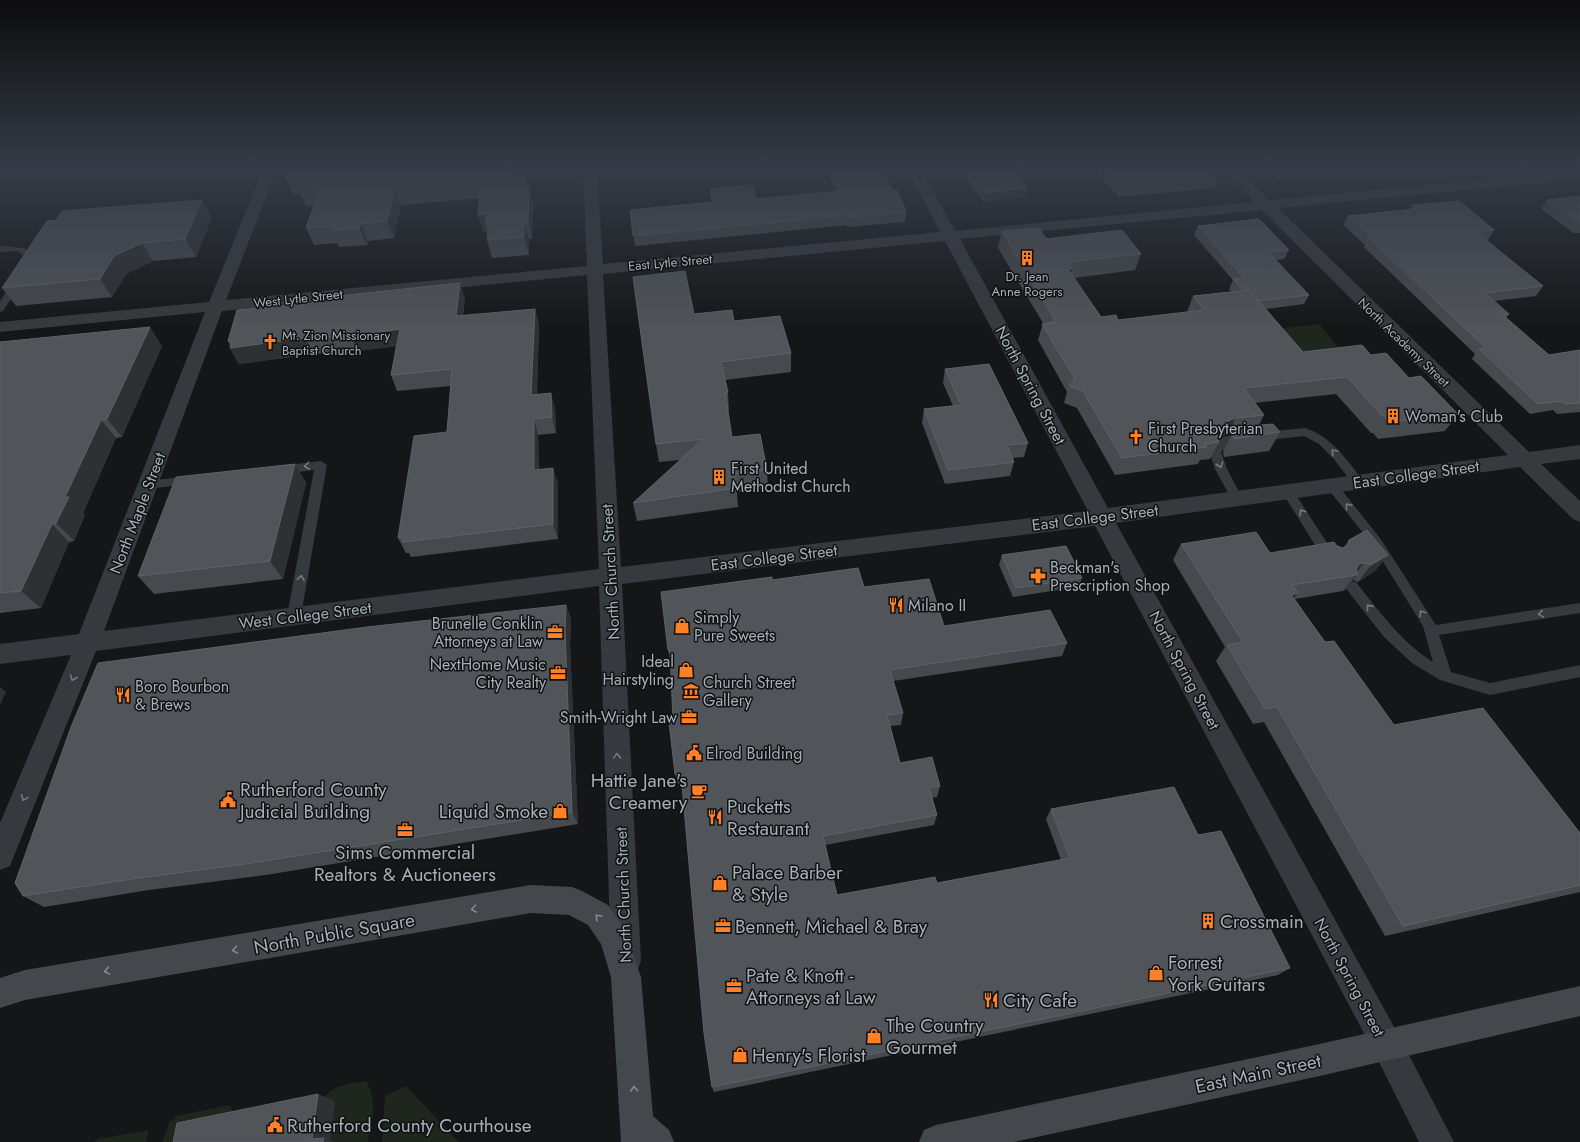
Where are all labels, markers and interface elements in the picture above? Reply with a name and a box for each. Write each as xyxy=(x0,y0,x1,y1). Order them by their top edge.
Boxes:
street label: East Lytle Street xyxy=(627,249,714,276)
building icon: Dr. Jean Anne Rogers xyxy=(1018,249,1036,267)
place label: Dr. Jean Anne Rogers xyxy=(991,267,1063,301)
street label: West Lytle Street xyxy=(253,284,344,313)
street label: North Academy Street xyxy=(1353,293,1455,392)
street label: North Spring Street xyxy=(989,322,1072,449)
place label: Mt. Zion Missionary Baptist Church xyxy=(282,326,391,360)
church icon: Mt. Zion Missionary Baptist Church xyxy=(261,333,279,351)
place label: Woman's Club xyxy=(1405,405,1503,428)
building icon: Woman's Club xyxy=(1384,407,1402,425)
place label: First Presbyterian Church xyxy=(1148,417,1263,458)
church icon: First Presbyterian Church xyxy=(1127,428,1145,446)
street label: North Maple Street xyxy=(104,449,171,577)
one-way arrow xyxy=(1331,449,1338,457)
street label: East College Street xyxy=(1351,454,1481,495)
place label: First United Methodist Church xyxy=(731,457,851,498)
one-way arrow xyxy=(1215,461,1224,468)
one-way arrow xyxy=(303,462,310,471)
building icon: First United Methodist Church xyxy=(710,468,728,486)
street label: East College Street xyxy=(1031,498,1160,537)
street label: North Church Street xyxy=(595,503,626,640)
one-way arrow xyxy=(1346,504,1353,511)
one-way arrow xyxy=(1299,509,1307,516)
street label: East College Street xyxy=(710,538,839,577)
place label: Beckman's Prescription Shop xyxy=(1050,556,1170,597)
pharmacy icon: Beckman's Prescription Shop xyxy=(1029,567,1047,585)
one-way arrow xyxy=(296,575,305,581)
place label: Milano II xyxy=(908,594,966,617)
street label: West College Street xyxy=(237,596,373,635)
restaurant icon: Milano II xyxy=(887,596,905,614)
one-way arrow xyxy=(1366,604,1373,611)
place label: Simply Pure Sweets xyxy=(694,606,775,647)
street label: North Spring Street xyxy=(1143,607,1226,734)
one-way arrow xyxy=(1538,609,1545,618)
one-way arrow xyxy=(1419,610,1427,617)
place label: Brunelle Conklin Attorneys at Law xyxy=(432,612,543,653)
shop icon: Simply Pure Sweets xyxy=(673,617,691,635)
office icon: Brunelle Conklin Attorneys at Law xyxy=(546,623,564,641)
place label: Ideal Hairstyling xyxy=(603,650,674,691)
place label: NextHome Music City Realty xyxy=(430,653,547,694)
shop icon: Ideal Hairstyling xyxy=(677,661,695,679)
office icon: NextHome Music City Realty xyxy=(549,664,567,682)
place label: Church Street Gallery xyxy=(703,671,795,712)
one-way arrow xyxy=(70,674,78,682)
place label: Boro Bourbon & Brews xyxy=(135,675,229,716)
museum icon: Church Street Gallery xyxy=(682,682,700,700)
restaurant icon: Boro Bourbon & Brews xyxy=(114,686,132,704)
place label: Smith-Wright Law xyxy=(560,706,677,729)
office icon: Smith-Wright Law xyxy=(680,708,698,726)
place label: Elrod Building xyxy=(706,742,802,765)
public building icon: Elrod Building xyxy=(685,744,703,762)
one-way arrow xyxy=(613,753,622,759)
place label: Hattie Jane's Creamery xyxy=(591,767,688,816)
place label: Rutherford County Judicial Building xyxy=(237,776,387,825)
cafe icon: Hattie Jane's Creamery xyxy=(690,782,708,800)
public building icon: Rutherford County Judicial Building xyxy=(219,791,237,809)
place label: Pucketts Restaurant xyxy=(727,793,809,842)
one-way arrow xyxy=(20,795,28,802)
place label: Liquid Smoke xyxy=(439,798,548,825)
shop icon: Liquid Smoke xyxy=(551,802,569,820)
restaurant icon: Pucketts Restaurant xyxy=(706,808,724,826)
office icon: Sims Commercial Realtors & Auctioneers xyxy=(396,821,414,839)
street label: North Church Street xyxy=(610,827,637,963)
place label: Sims Commercial Realtors & Auctioneers xyxy=(314,839,496,888)
place label: Palace Barber & Style xyxy=(732,859,843,908)
shop icon: Palace Barber & Style xyxy=(711,874,729,892)
one-way arrow xyxy=(471,904,477,913)
street label: North Public Square xyxy=(251,906,417,961)
place label: Crossmain xyxy=(1220,908,1304,935)
building icon: Crossmain xyxy=(1199,912,1217,930)
place label: Bennett, Michael & Bray xyxy=(735,913,928,940)
street label: North Spring Street xyxy=(1308,914,1391,1041)
one-way arrow xyxy=(595,915,603,922)
office icon: Bennett, Michael & Bray xyxy=(714,917,732,935)
one-way arrow xyxy=(232,945,238,954)
place label: Forrest York Guitars xyxy=(1168,949,1266,998)
place label: Pate & Knott - Attorneys at Law xyxy=(746,962,876,1011)
shop icon: Forrest York Guitars xyxy=(1147,964,1165,982)
one-way arrow xyxy=(104,966,110,975)
office icon: Pate & Knott - Attorneys at Law xyxy=(725,977,743,995)
place label: City Cafe xyxy=(1003,987,1077,1014)
restaurant icon: City Cafe xyxy=(982,991,1000,1009)
place label: The Country Gourmet xyxy=(886,1012,984,1061)
shop icon: The Country Gourmet xyxy=(865,1027,883,1045)
place label: Henry's Florist xyxy=(752,1042,866,1069)
shop icon: Henry's Florist xyxy=(731,1046,749,1064)
street label: East Main Street xyxy=(1193,1047,1324,1100)
one-way arrow xyxy=(630,1086,639,1092)
place label: Rutherford County Courthouse xyxy=(287,1112,532,1139)
public building icon: Rutherford County Courthouse xyxy=(266,1116,284,1134)

